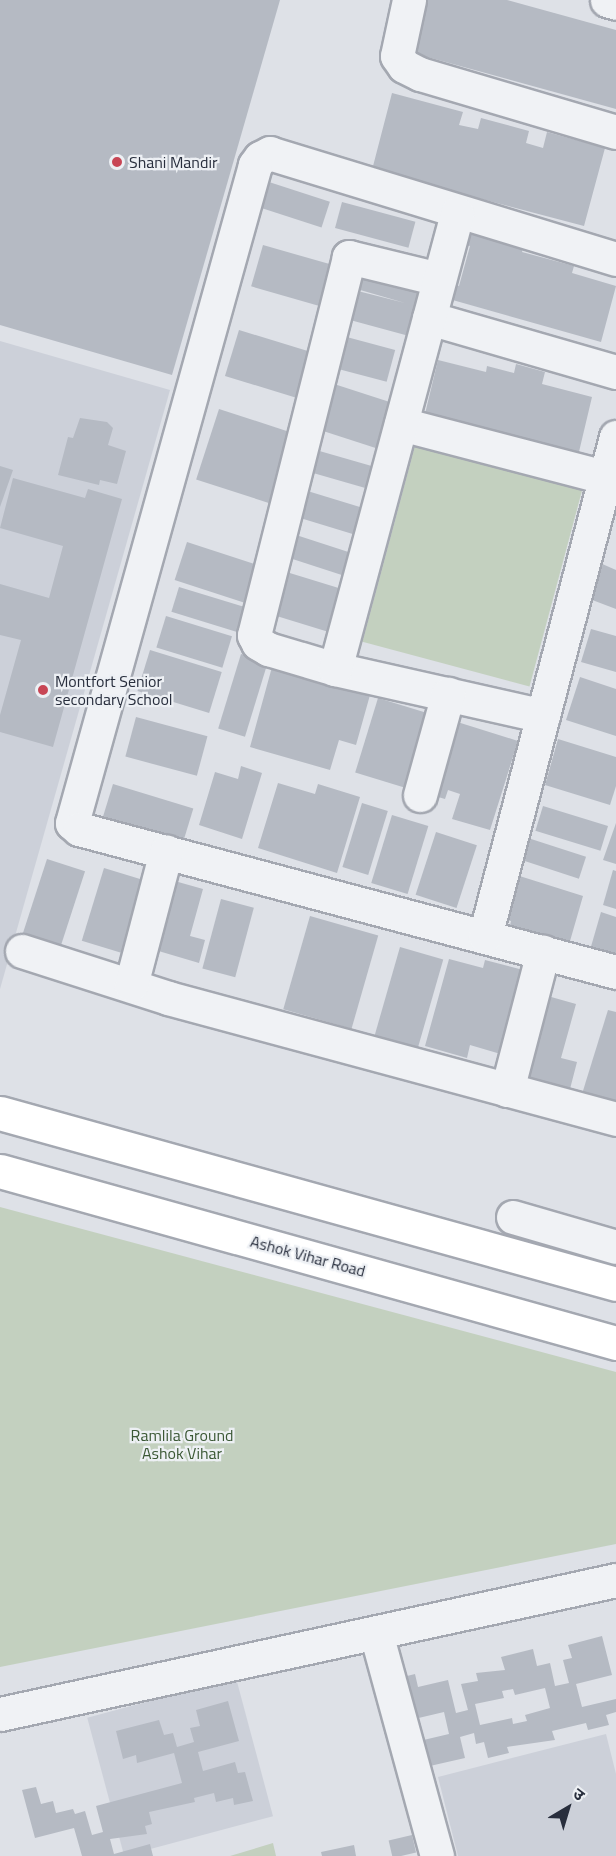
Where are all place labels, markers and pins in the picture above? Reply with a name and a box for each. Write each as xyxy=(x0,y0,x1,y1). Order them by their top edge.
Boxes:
place label: Shani Mandir xyxy=(129,152,217,172)
marker: Shani Mandir xyxy=(110,155,124,169)
place label: Montfort Senior secondary School xyxy=(55,671,173,709)
marker: Montfort Senior secondary School xyxy=(36,683,50,697)

